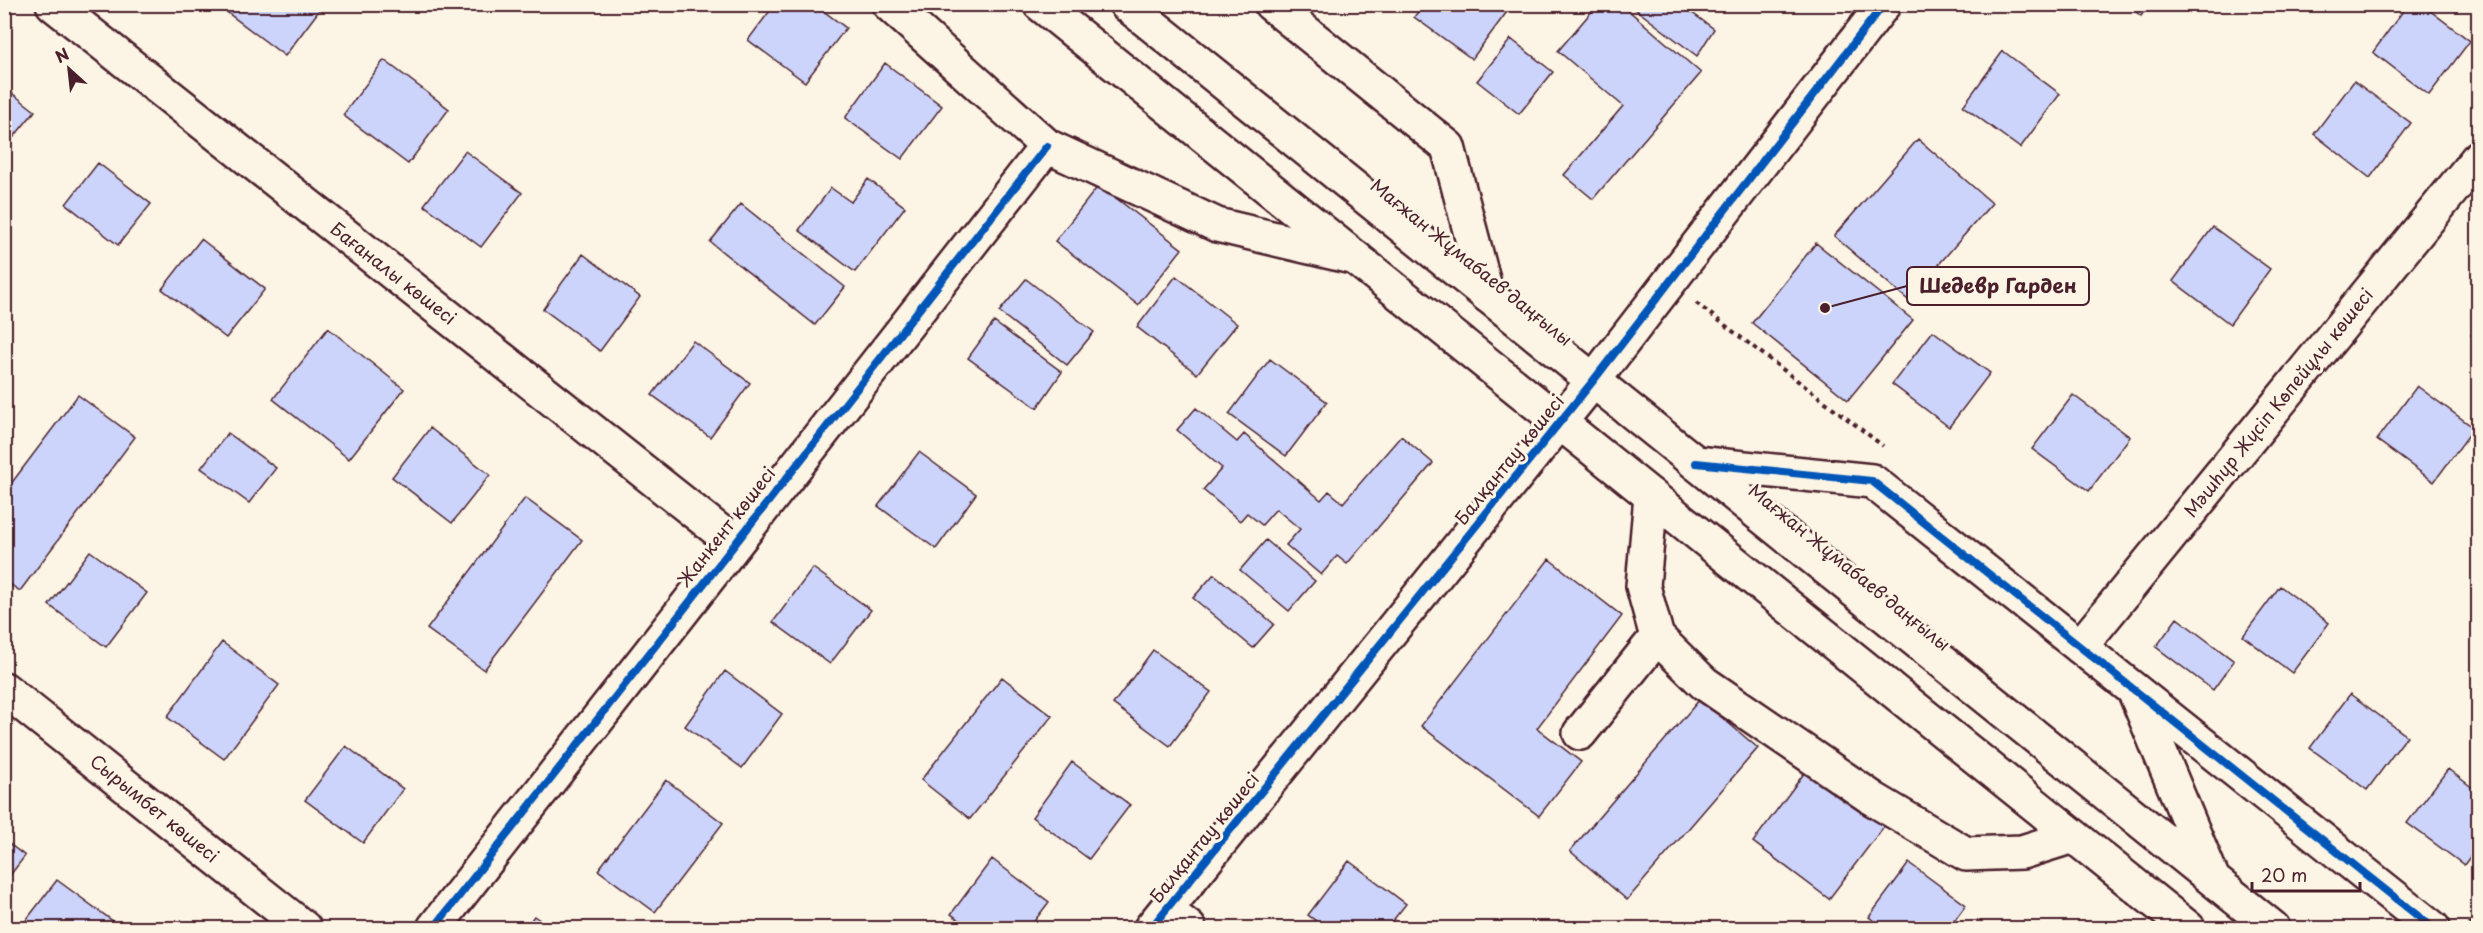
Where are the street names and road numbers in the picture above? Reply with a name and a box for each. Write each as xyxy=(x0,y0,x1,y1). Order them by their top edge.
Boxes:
street label: Мағжан Жұмабаев даңғылы xyxy=(1365,172,1579,352)
street label: Бағаналы көшесі xyxy=(325,215,463,331)
street label: Мәшһүр Жүсіп Көпейұлы көшесі xyxy=(2177,282,2379,522)
street label: Балқантау көшесі xyxy=(1448,388,1570,530)
street label: Жанкент көшесі xyxy=(670,460,781,593)
street label: Мағжан Жұмабаев даңғылы xyxy=(1743,477,1957,657)
street label: Сырымбет көшесі xyxy=(85,747,225,868)
street label: Балқантау көшесі xyxy=(1143,766,1265,908)

